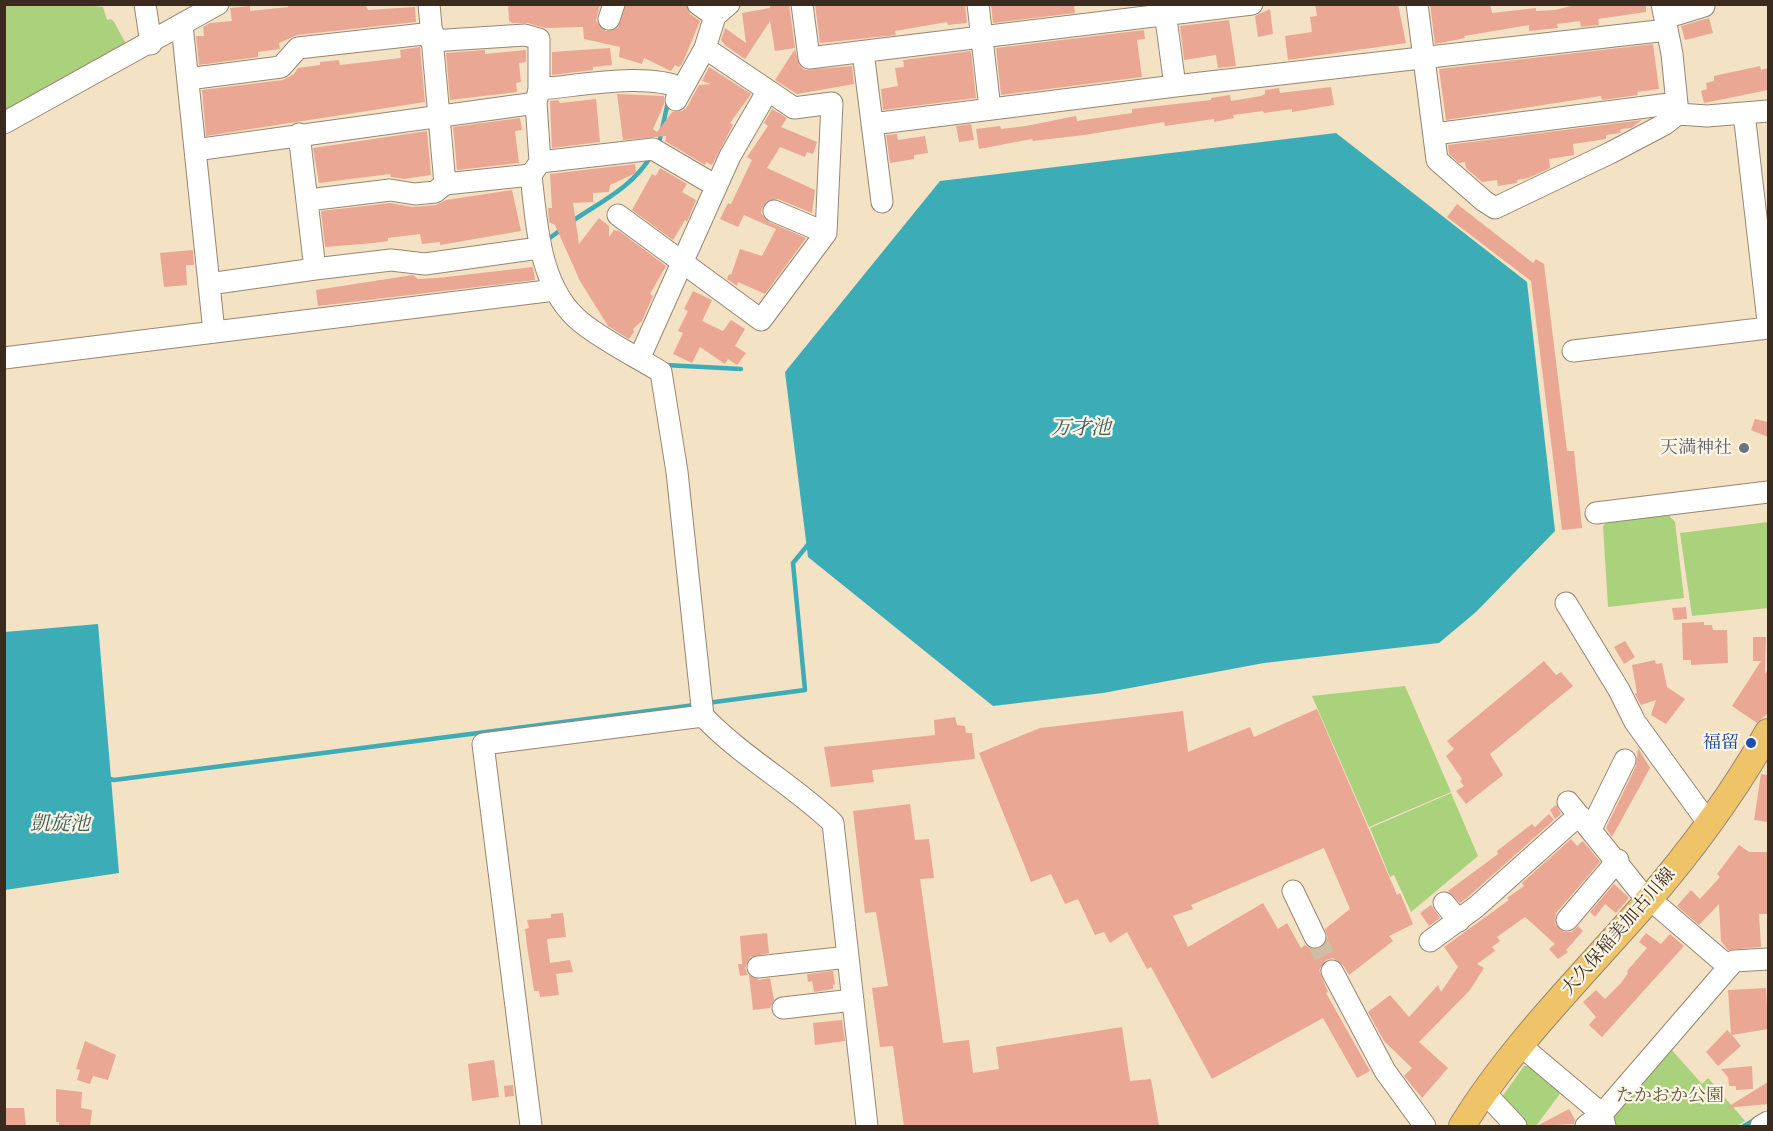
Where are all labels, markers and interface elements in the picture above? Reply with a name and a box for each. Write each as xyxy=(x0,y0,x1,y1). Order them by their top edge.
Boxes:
water label: 万才池 xyxy=(1051,417,1111,441)
place label: 天満神社 xyxy=(1660,437,1732,459)
marker: 天満神社 xyxy=(1737,441,1751,455)
place label: 福留 xyxy=(1703,732,1739,754)
marker: 福留 xyxy=(1744,736,1758,750)
water label: 凱旋池 xyxy=(30,813,90,837)
street label: 大久保稲美加古川線 xyxy=(1558,864,1680,1000)
park label: たかおか公園 xyxy=(1616,1085,1724,1107)

